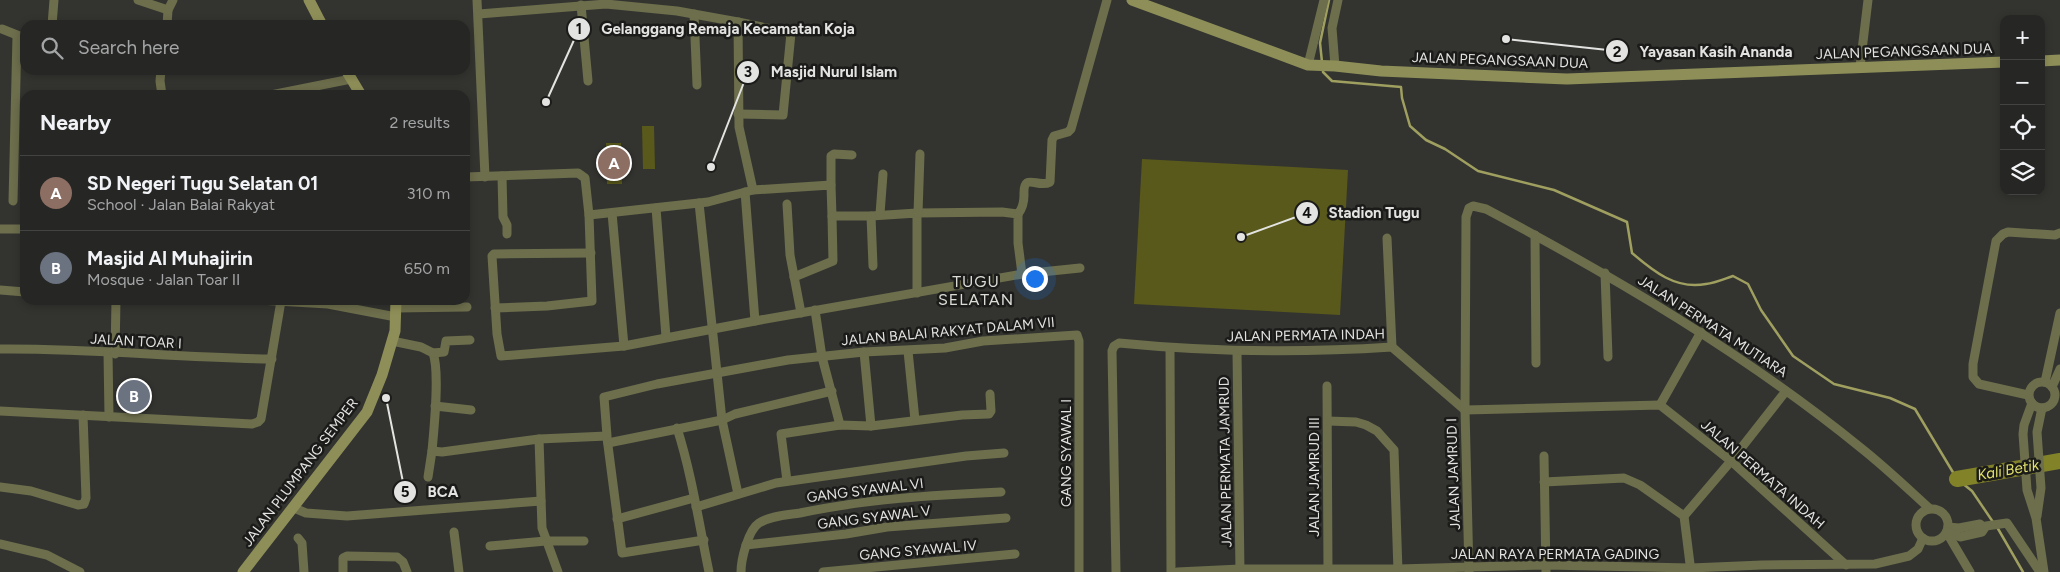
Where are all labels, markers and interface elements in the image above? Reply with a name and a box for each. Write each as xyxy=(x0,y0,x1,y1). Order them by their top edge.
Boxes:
callout: Gelanggang Remaja Kecamatan Koja xyxy=(566,14,865,44)
map controls xyxy=(2000,15,2045,195)
button: + xyxy=(2000,15,2045,60)
search box xyxy=(20,20,470,75)
text: 1 xyxy=(576,20,582,38)
text: Gelanggang Remaja Kecamatan Koja xyxy=(601,20,855,38)
icon: search xyxy=(38,34,66,62)
text: Search here xyxy=(78,36,180,59)
callout: Yayasan Kasih Ananda xyxy=(1605,36,1803,66)
street label: JALAN PEGANGSAAN DUA xyxy=(1816,40,1993,63)
text: 2 xyxy=(1613,43,1622,61)
text: Yayasan Kasih Ananda xyxy=(1640,43,1792,61)
street label: JALAN PEGANGSAAN DUA xyxy=(1411,49,1589,72)
callout: Masjid Nurul Islam xyxy=(735,57,907,87)
button: − xyxy=(2000,60,2045,105)
text: 3 xyxy=(744,63,752,81)
text: Masjid Nurul Islam xyxy=(771,63,897,81)
button: locate xyxy=(2000,105,2045,150)
text: Nearby xyxy=(40,110,111,135)
text: 2 results xyxy=(390,113,450,132)
pin: A xyxy=(598,144,630,182)
button: layers xyxy=(2000,150,2045,195)
text: SD Negeri Tugu Selatan 01 xyxy=(87,172,318,195)
text: A xyxy=(50,184,62,203)
text: 310 m xyxy=(407,184,450,203)
text: School · Jalan Balai Rakyat xyxy=(87,195,275,214)
callout: Stadion Tugu xyxy=(1294,198,1430,228)
text: 4 xyxy=(1302,204,1312,222)
text: Stadion Tugu xyxy=(1329,204,1419,222)
text: Masjid Al Muhajirin xyxy=(87,247,253,270)
text: B xyxy=(51,259,61,278)
text: 650 m xyxy=(404,259,450,278)
your location xyxy=(1022,266,1048,292)
text: Mosque · Jalan Toar II xyxy=(87,270,240,289)
district label: TUGU SELATAN xyxy=(938,272,1014,309)
street label: JALAN PERMATA MUTIARA xyxy=(1635,272,1791,381)
street label: JALAN BALAI RAKYAT DALAM VII xyxy=(841,314,1055,349)
street label: JALAN PERMATA INDAH xyxy=(1227,326,1385,345)
street label: JALAN TOAR I xyxy=(90,331,182,352)
pin: B xyxy=(118,377,150,415)
street label: JALAN PERMATA JAMRUD xyxy=(1216,377,1235,547)
street label: JALAN PLUMPANG SEMPER xyxy=(239,395,362,550)
street label: GANG SYAWAL I xyxy=(1058,399,1075,507)
street label: JALAN PERMATA INDAH xyxy=(1697,416,1828,533)
street label: JALAN JAMRUD III xyxy=(1306,417,1323,537)
street label: JALAN JAMRUD I xyxy=(1443,418,1464,530)
water label: Kali Betik xyxy=(1976,456,2041,484)
street label: GANG SYAWAL VI xyxy=(806,475,925,506)
callout: BCA xyxy=(392,477,468,507)
text: 5 xyxy=(401,483,410,501)
text: BCA xyxy=(428,483,459,501)
street label: GANG SYAWAL V xyxy=(816,502,932,533)
street label: GANG SYAWAL IV xyxy=(859,537,978,564)
street label: JALAN RAYA PERMATA GADING xyxy=(1451,546,1659,563)

